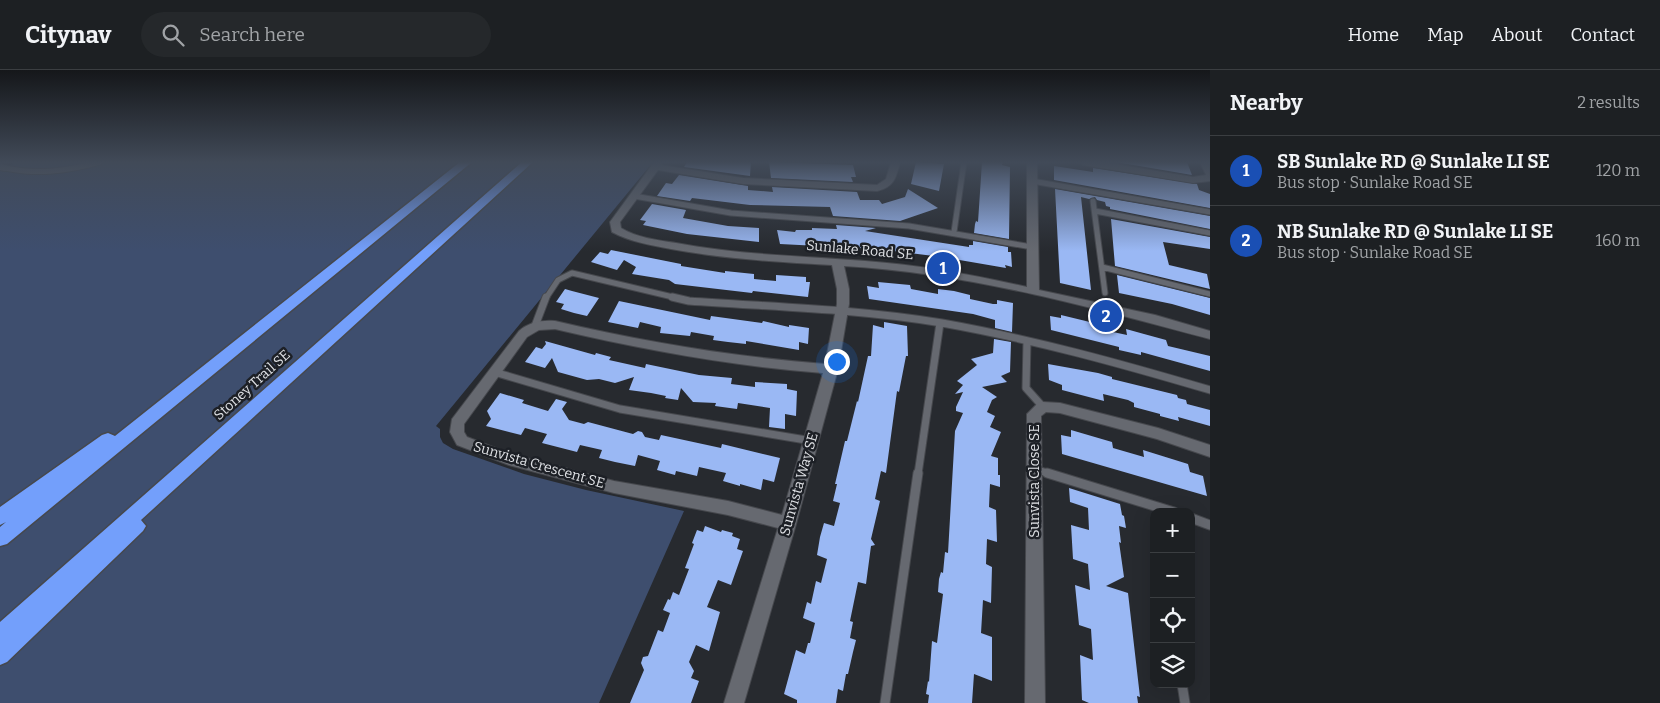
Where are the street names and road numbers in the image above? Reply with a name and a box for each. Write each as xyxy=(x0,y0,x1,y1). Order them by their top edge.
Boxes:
street label: Sunlake Road SE xyxy=(806,237,914,263)
street label: Stoney Trail SE xyxy=(210,346,294,424)
street label: Sunvista Close SE xyxy=(1026,424,1043,538)
street label: Sunvista Way SE xyxy=(776,431,822,537)
street label: Sunvista Crescent SE xyxy=(471,438,607,492)

